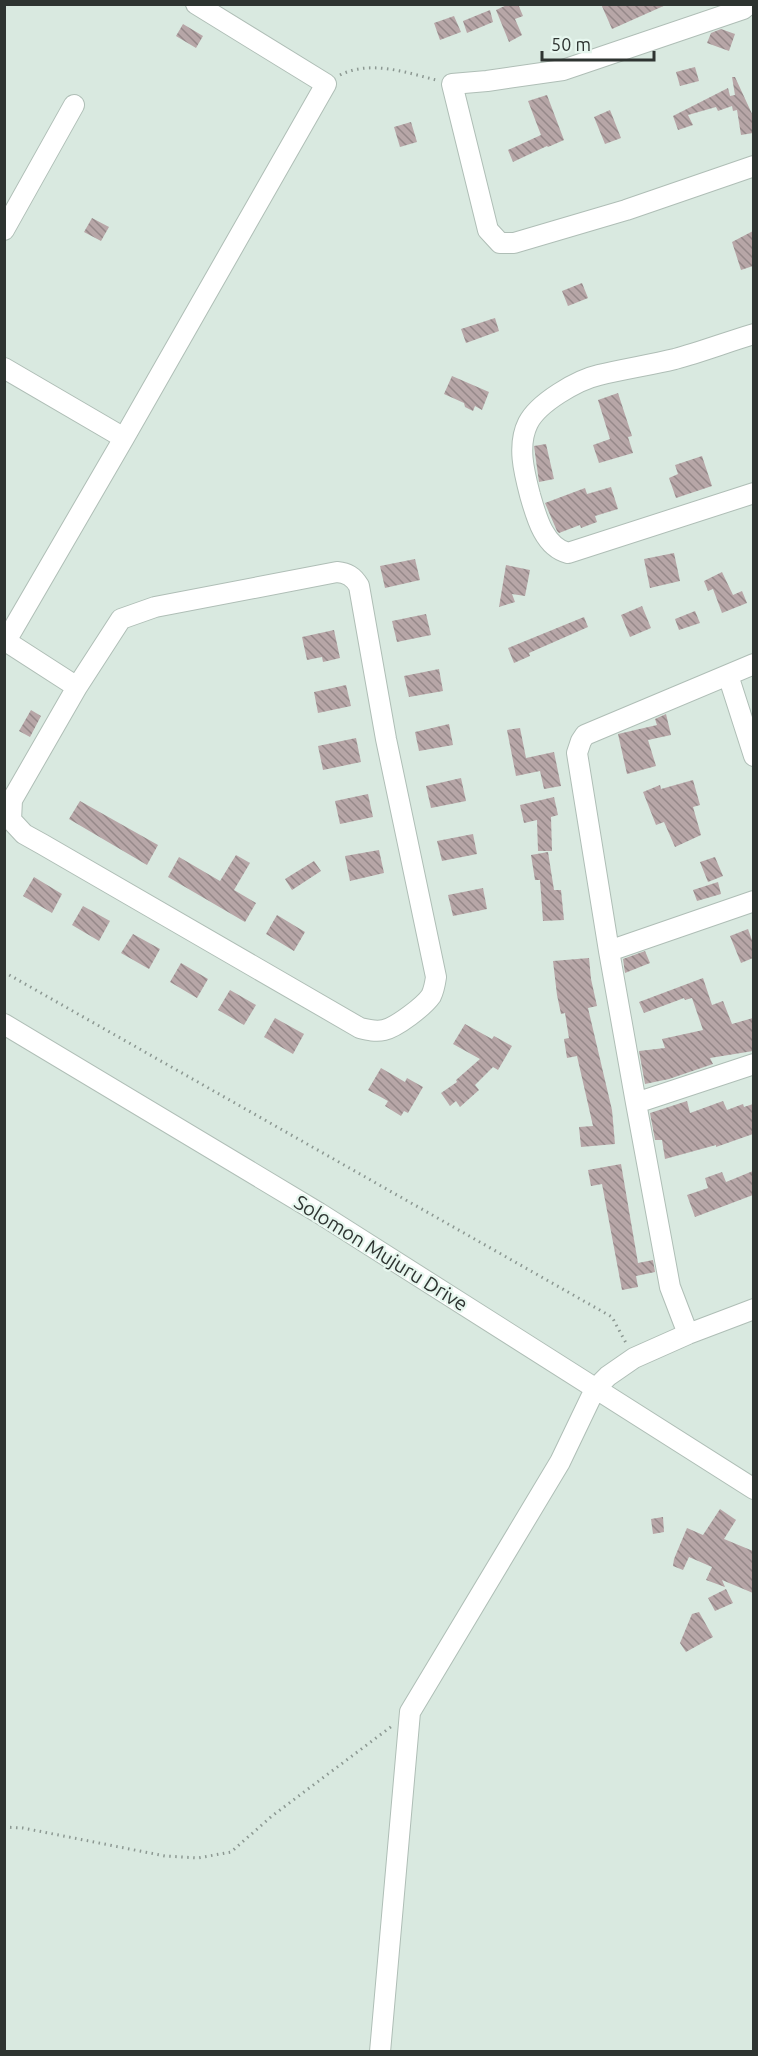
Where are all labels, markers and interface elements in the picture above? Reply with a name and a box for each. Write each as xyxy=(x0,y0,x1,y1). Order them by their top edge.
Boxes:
scale bar xyxy=(542,24,654,62)
text: 50 m xyxy=(551,34,591,54)
street label: Solomon Mujuru Drive xyxy=(290,1190,472,1315)

